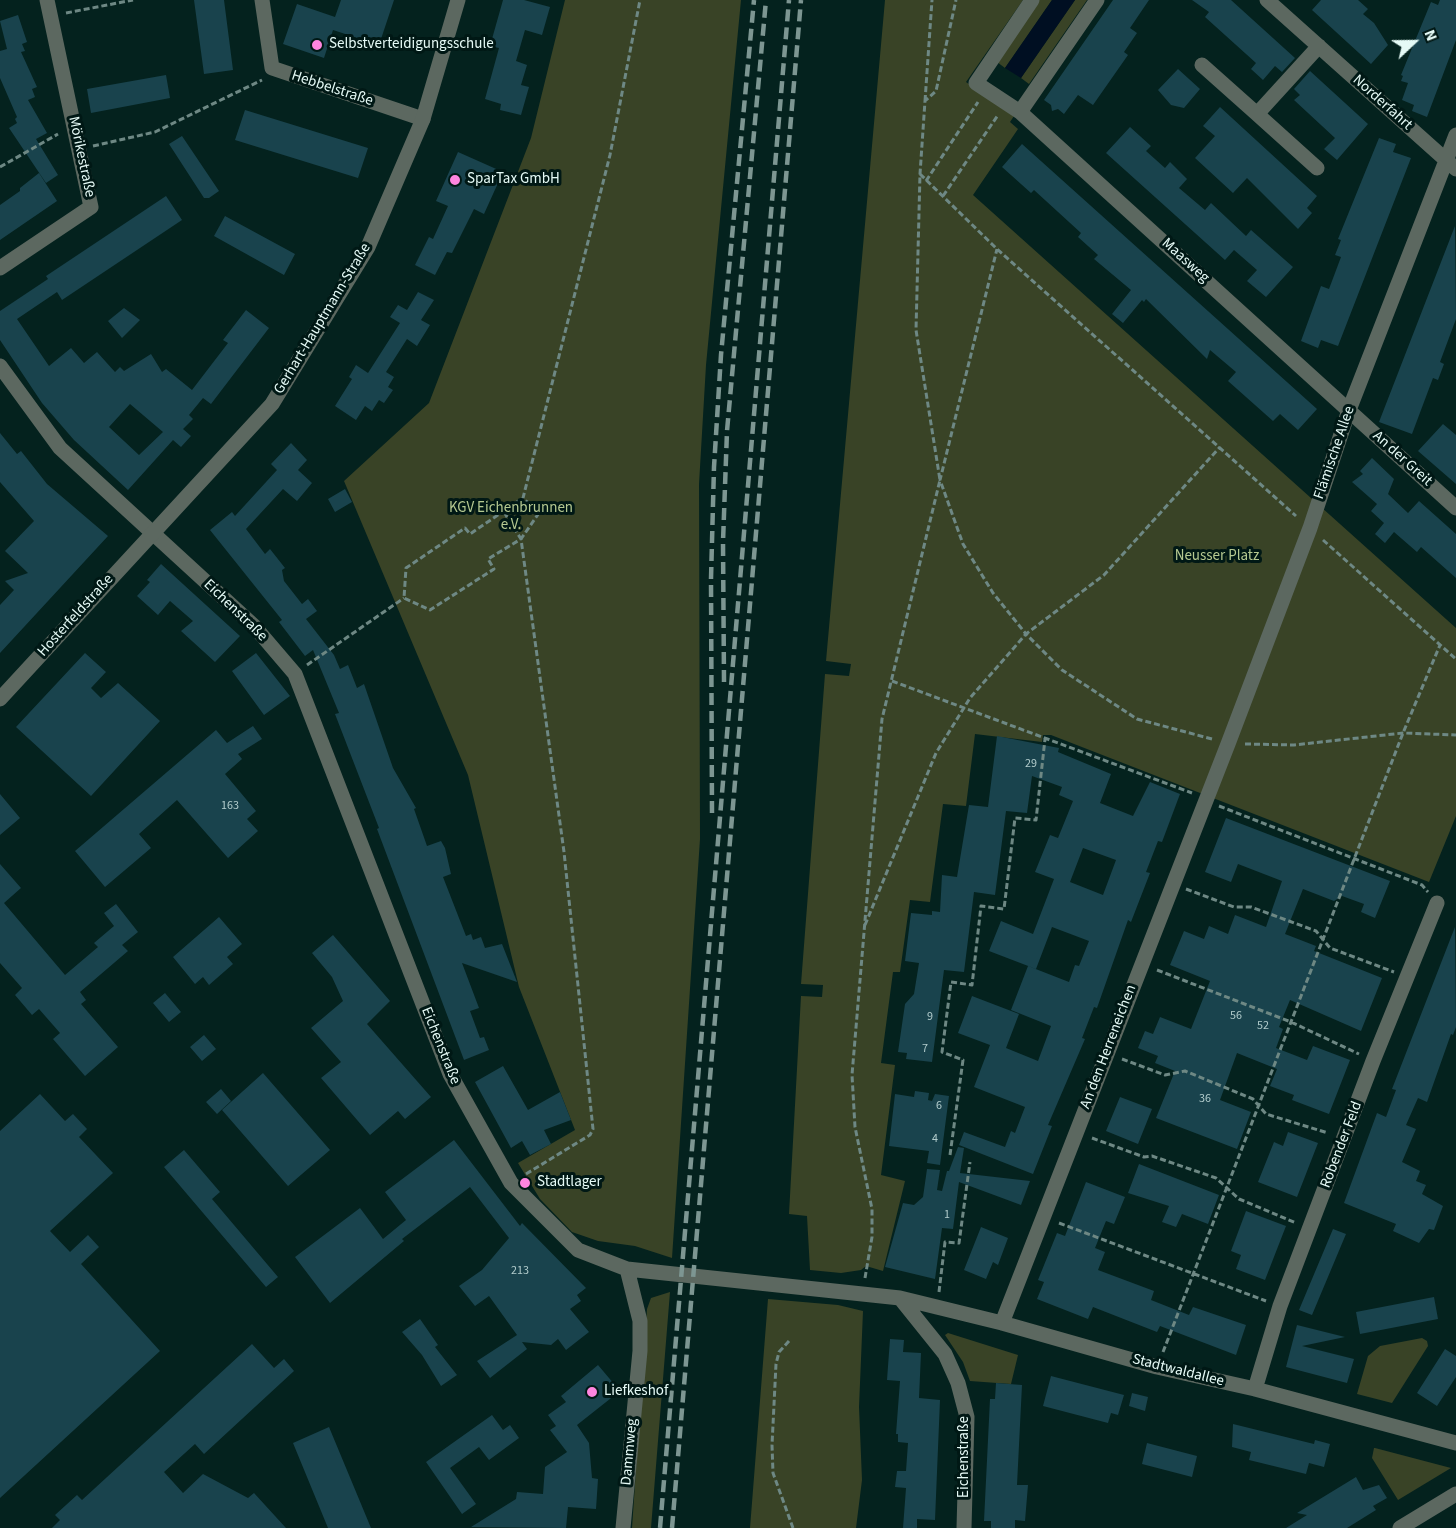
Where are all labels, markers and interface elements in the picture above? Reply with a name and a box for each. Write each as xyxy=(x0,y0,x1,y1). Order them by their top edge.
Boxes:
north arrow xyxy=(1384,12,1444,72)
text: N xyxy=(1418,26,1443,44)
place label: Selbstverteidigungsschule xyxy=(329,36,494,54)
marker: Selbstverteidigungsschule xyxy=(310,38,324,52)
street label: Hebbelstraße xyxy=(289,67,375,111)
street label: Norderfahrt xyxy=(1349,72,1415,134)
street label: Mörikestraße xyxy=(64,115,98,199)
place label: SparTax GmbH xyxy=(467,171,560,189)
marker: SparTax GmbH xyxy=(448,173,462,187)
street label: Maasweg xyxy=(1157,235,1213,287)
street label: Gerhart-Hauptmann-Straße xyxy=(271,240,375,398)
street label: Flämische Allee xyxy=(1311,404,1359,502)
street label: An der Greit xyxy=(1369,428,1435,490)
park label: KGV Eichenbrunnen e.V. xyxy=(449,500,573,535)
park label: Neusser Platz xyxy=(1175,548,1259,566)
street label: Hosterfeldstraße xyxy=(34,571,118,661)
street label: Eichenstraße xyxy=(199,576,271,646)
house number: 29 xyxy=(1025,757,1037,771)
house number: 163 xyxy=(221,799,239,813)
street label: An den Herreneichen xyxy=(1077,983,1141,1111)
street label: Eichenstraße xyxy=(416,1005,464,1087)
house number: 56 xyxy=(1230,1009,1242,1023)
house number: 9 xyxy=(927,1010,933,1024)
house number: 52 xyxy=(1257,1019,1269,1033)
house number: 7 xyxy=(922,1042,928,1056)
house number: 36 xyxy=(1199,1092,1211,1106)
house number: 6 xyxy=(936,1099,942,1113)
street label: Robender Feld xyxy=(1317,1099,1367,1191)
house number: 4 xyxy=(932,1132,938,1146)
place label: Stadtlager xyxy=(537,1174,602,1192)
marker: Stadtlager xyxy=(518,1176,532,1190)
house number: 1 xyxy=(944,1208,950,1222)
house number: 213 xyxy=(511,1264,529,1278)
street label: Stadtwaldallee xyxy=(1130,1351,1226,1391)
place label: Liefkeshof xyxy=(604,1383,668,1401)
marker: Liefkeshof xyxy=(585,1385,599,1399)
street label: Eichenstraße xyxy=(956,1416,974,1498)
street label: Dammweg xyxy=(618,1418,642,1486)

